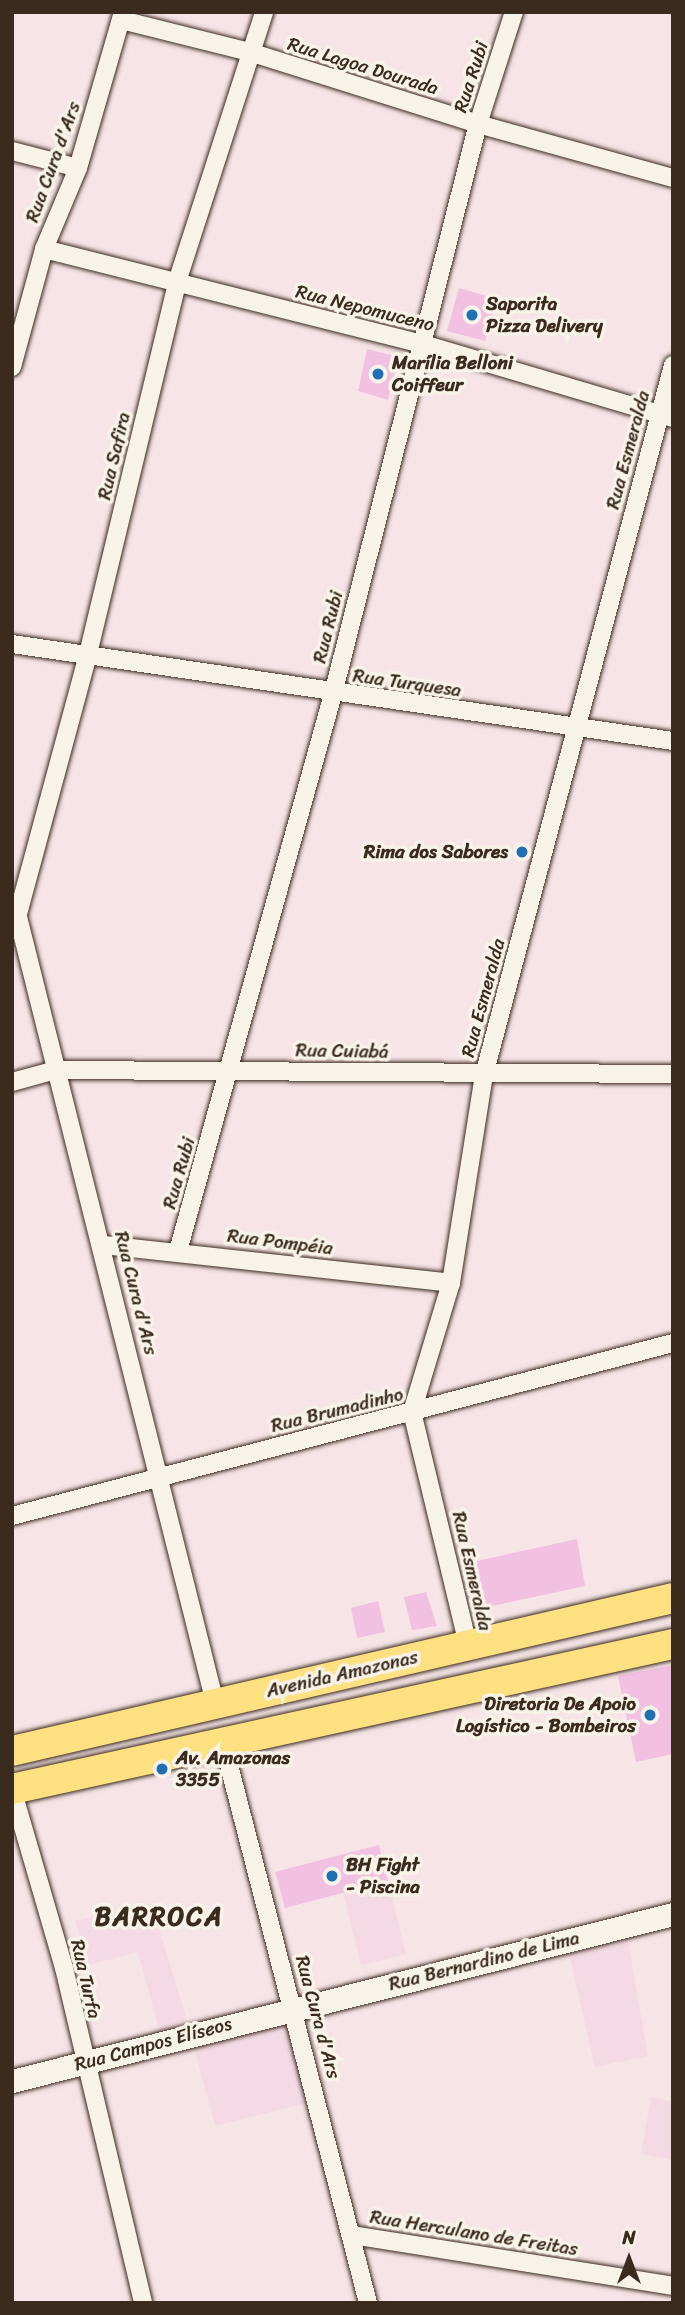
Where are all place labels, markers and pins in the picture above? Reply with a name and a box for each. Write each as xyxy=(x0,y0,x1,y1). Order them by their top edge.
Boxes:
place label: Saporita Pizza Delivery xyxy=(486,293,603,337)
marker: Saporita Pizza Delivery xyxy=(464,307,480,323)
place label: Marília Belloni Coiffeur xyxy=(392,352,513,396)
marker: Marília Belloni Coiffeur xyxy=(370,366,386,382)
place label: Rima dos Sabores xyxy=(363,841,508,863)
marker: Rima dos Sabores xyxy=(514,844,530,860)
place label: Diretoria De Apoio Logístico - Bombeiros xyxy=(456,1693,636,1737)
marker: Diretoria De Apoio Logístico - Bombeiros xyxy=(642,1707,658,1723)
place label: Av. Amazonas 3355 xyxy=(176,1747,290,1791)
marker: Av. Amazonas 3355 xyxy=(154,1761,170,1777)
place label: BH Fight - Piscina xyxy=(346,1854,420,1898)
marker: BH Fight - Piscina xyxy=(324,1868,340,1884)

